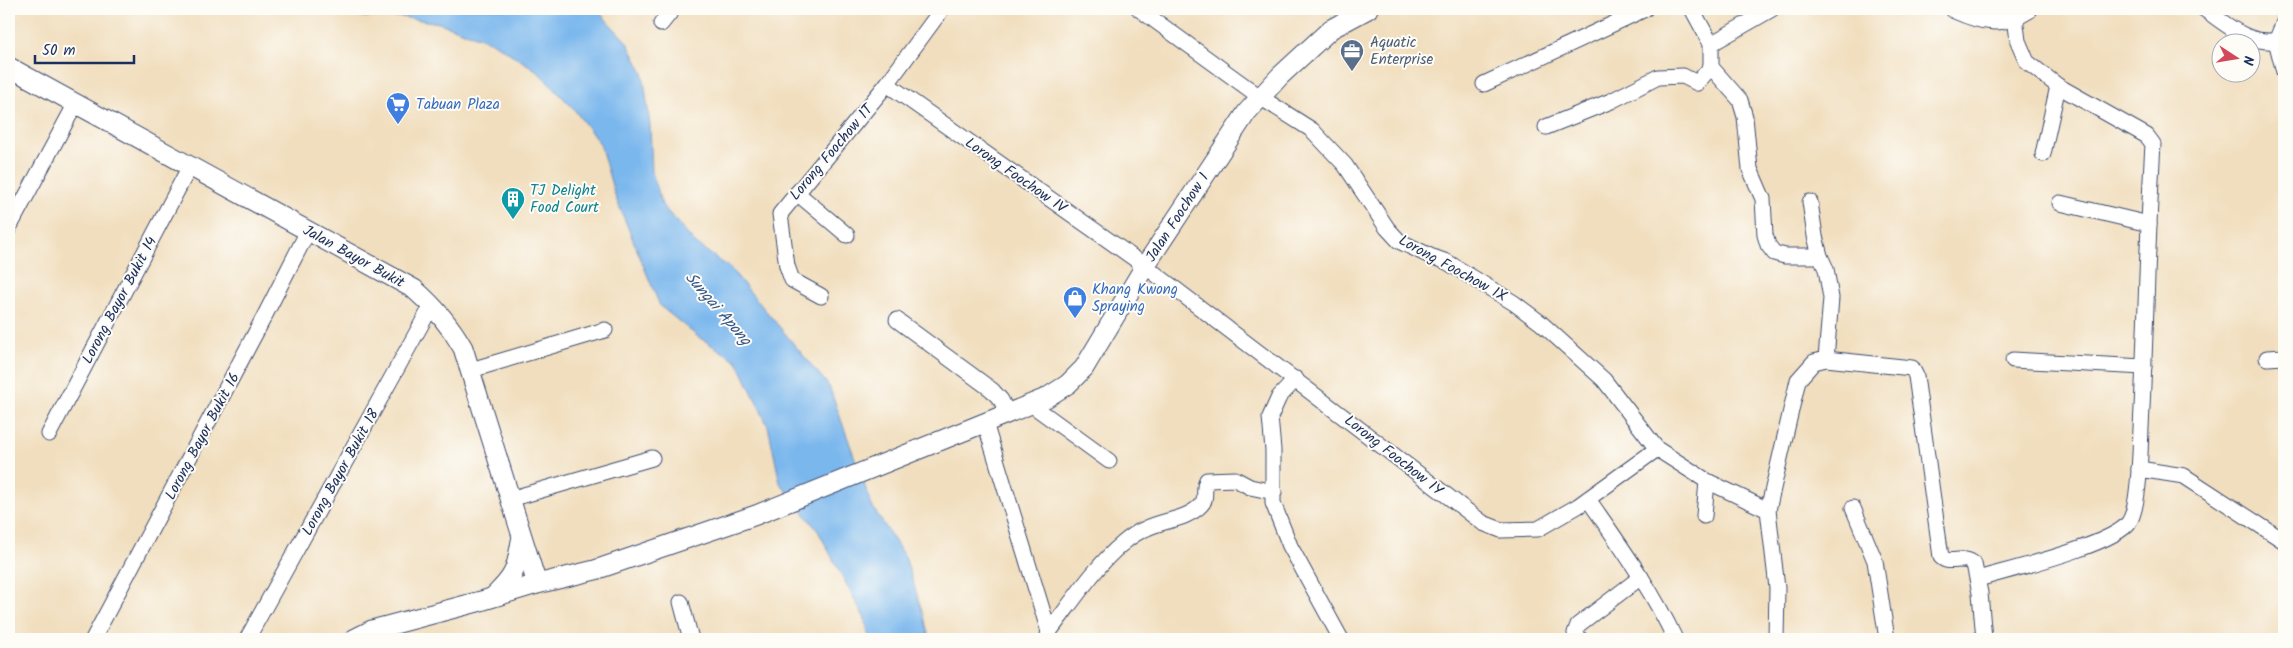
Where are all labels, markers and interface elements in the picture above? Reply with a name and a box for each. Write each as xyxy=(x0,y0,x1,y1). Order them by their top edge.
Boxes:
place label: Aquatic Enterprise xyxy=(1370,31,1433,72)
scale bar xyxy=(35,32,134,64)
north arrow xyxy=(2210,32,2260,82)
office icon: Aquatic Enterprise xyxy=(1339,38,1365,72)
text: 50 m xyxy=(42,39,76,63)
text: N xyxy=(2236,54,2259,67)
supermarket icon: Tabuan Plaza xyxy=(385,91,411,125)
place label: Tabuan Plaza xyxy=(416,93,500,117)
street label: Lorong Foochow 1T xyxy=(784,98,881,206)
street label: Lorong Foochow 1V xyxy=(960,132,1072,221)
street label: Jalan Foochow 1 xyxy=(1140,168,1216,267)
place label: TJ Delight Food Court xyxy=(530,179,599,220)
building icon: TJ Delight Food Court xyxy=(500,186,526,220)
street label: Jalan Bayor Bukit xyxy=(298,219,409,295)
street label: Lorong Foochow 1X xyxy=(1394,229,1512,309)
street label: Lorong Bayor Bukit 14 xyxy=(76,232,164,369)
water label: Sungai Apong xyxy=(679,267,758,353)
place label: Khang Kwong Spraying xyxy=(1092,278,1178,319)
shop icon: Khang Kwong Spraying xyxy=(1062,285,1088,319)
street label: Lorong Bayor Bukit 16 xyxy=(159,368,247,505)
street label: Lorong Bayor Bukit 18 xyxy=(296,404,386,540)
street label: Lorong Foochow 1Y xyxy=(1339,409,1449,503)

